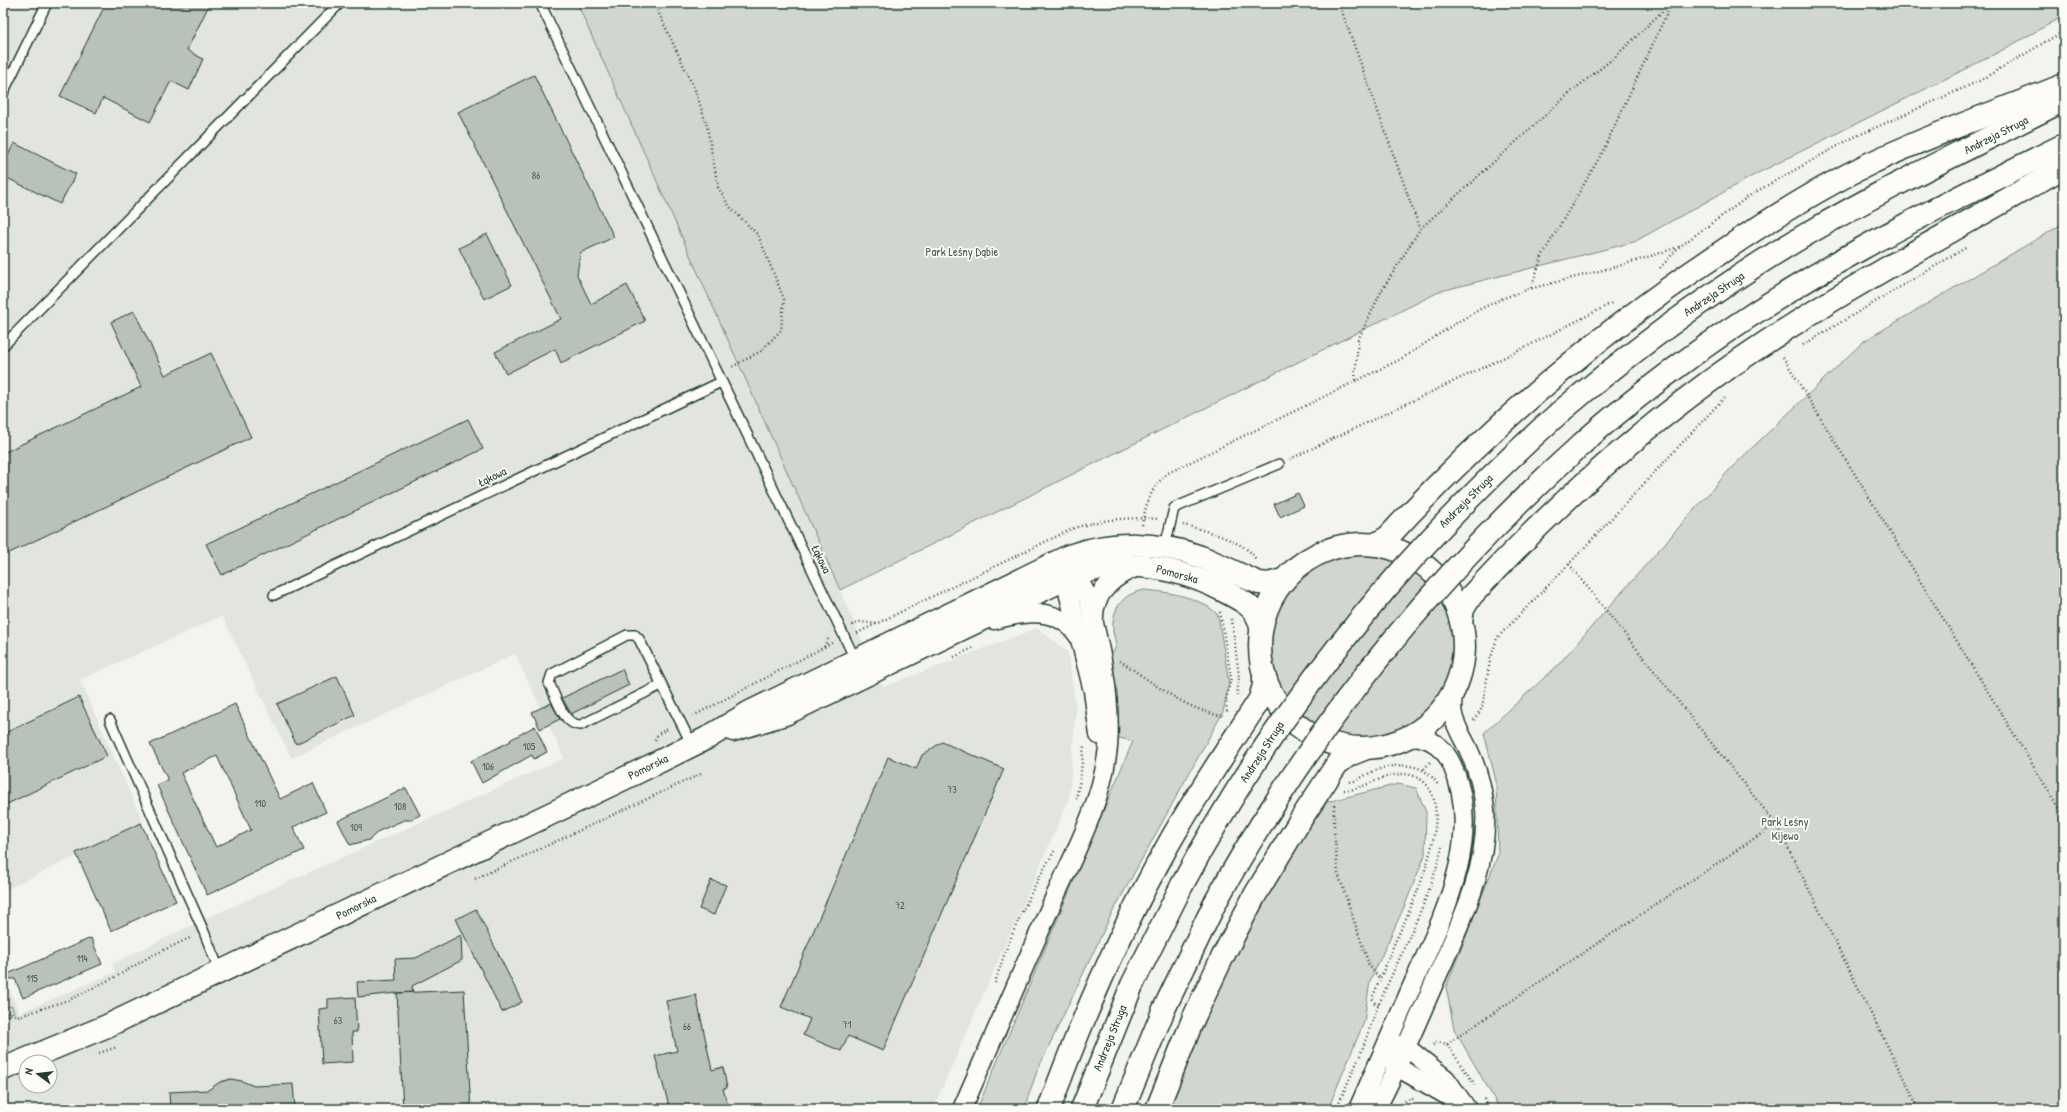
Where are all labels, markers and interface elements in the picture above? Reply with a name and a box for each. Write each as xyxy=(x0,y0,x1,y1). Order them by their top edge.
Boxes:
street label: Andrzeja Struga xyxy=(1961,111,2031,158)
house number: 86 xyxy=(532,169,540,182)
park label: Park Leśny Dąbie xyxy=(926,243,999,260)
street label: Andrzeja Struga xyxy=(1680,267,1748,320)
street label: Łąkowa xyxy=(474,462,509,491)
street label: Andrzeja Struga xyxy=(1435,470,1497,531)
street label: Łąkowa xyxy=(807,541,836,576)
street label: Pomorska xyxy=(1154,560,1200,587)
street label: Andrzeja Struga xyxy=(1235,718,1288,786)
house number: 105 xyxy=(523,740,536,753)
street label: Pomorska xyxy=(625,749,671,784)
house number: 106 xyxy=(482,760,494,773)
house number: 73 xyxy=(947,783,957,796)
house number: 110 xyxy=(254,797,266,810)
house number: 108 xyxy=(394,800,406,813)
park label: Park Leśny Kijewo xyxy=(1761,813,1809,844)
house number: 109 xyxy=(350,821,362,834)
street label: Pomorska xyxy=(333,889,379,924)
house number: 72 xyxy=(895,899,905,912)
house number: 114 xyxy=(76,952,88,965)
house number: 115 xyxy=(26,972,39,985)
street label: Andrzeja Struga xyxy=(1089,1002,1131,1073)
house number: 63 xyxy=(334,1014,343,1027)
house number: 71 xyxy=(843,1018,852,1031)
house number: 66 xyxy=(683,1020,691,1033)
north arrow xyxy=(18,1054,58,1094)
text: N xyxy=(21,1067,36,1076)

